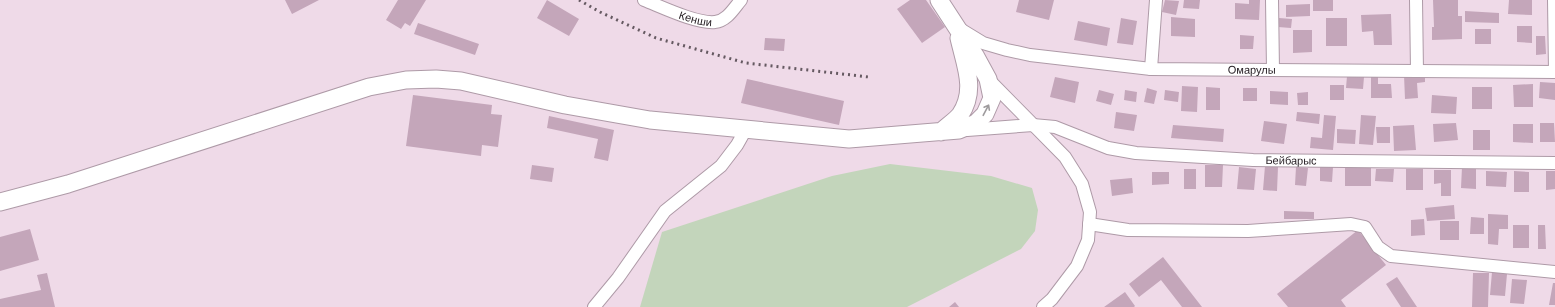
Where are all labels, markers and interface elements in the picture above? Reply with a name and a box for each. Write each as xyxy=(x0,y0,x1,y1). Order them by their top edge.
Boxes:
street label: Кенши xyxy=(677,9,712,28)
street label: Омарулы xyxy=(1228,64,1276,76)
one-way arrow xyxy=(983,104,990,116)
street label: Бейбарыс xyxy=(1265,154,1317,167)

